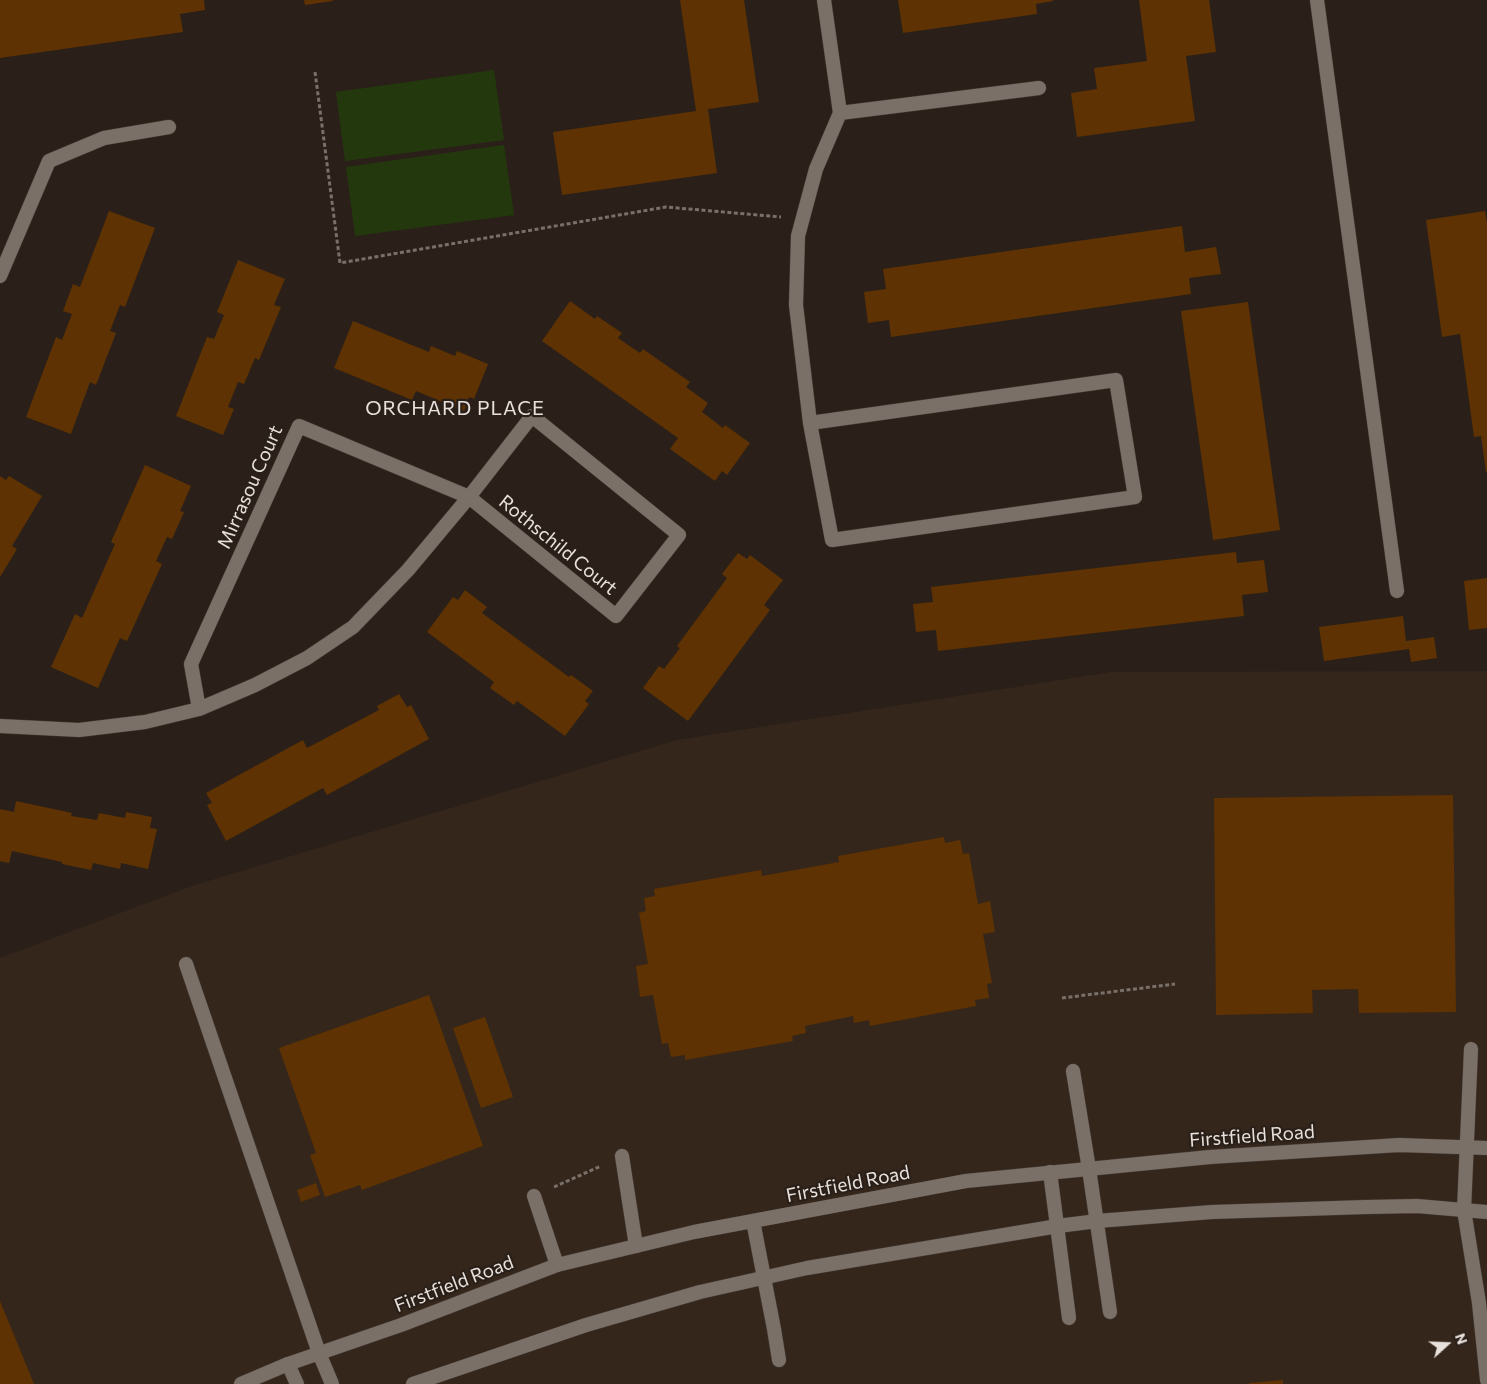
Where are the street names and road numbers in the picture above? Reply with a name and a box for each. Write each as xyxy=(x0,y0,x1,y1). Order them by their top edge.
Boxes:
street label: Mirrasou Court xyxy=(213,422,287,552)
street label: Rothschild Court xyxy=(494,490,622,600)
street label: Firstfield Road xyxy=(1189,1120,1315,1152)
street label: Firstfield Road xyxy=(784,1161,912,1207)
street label: Firstfield Road xyxy=(391,1251,517,1317)

